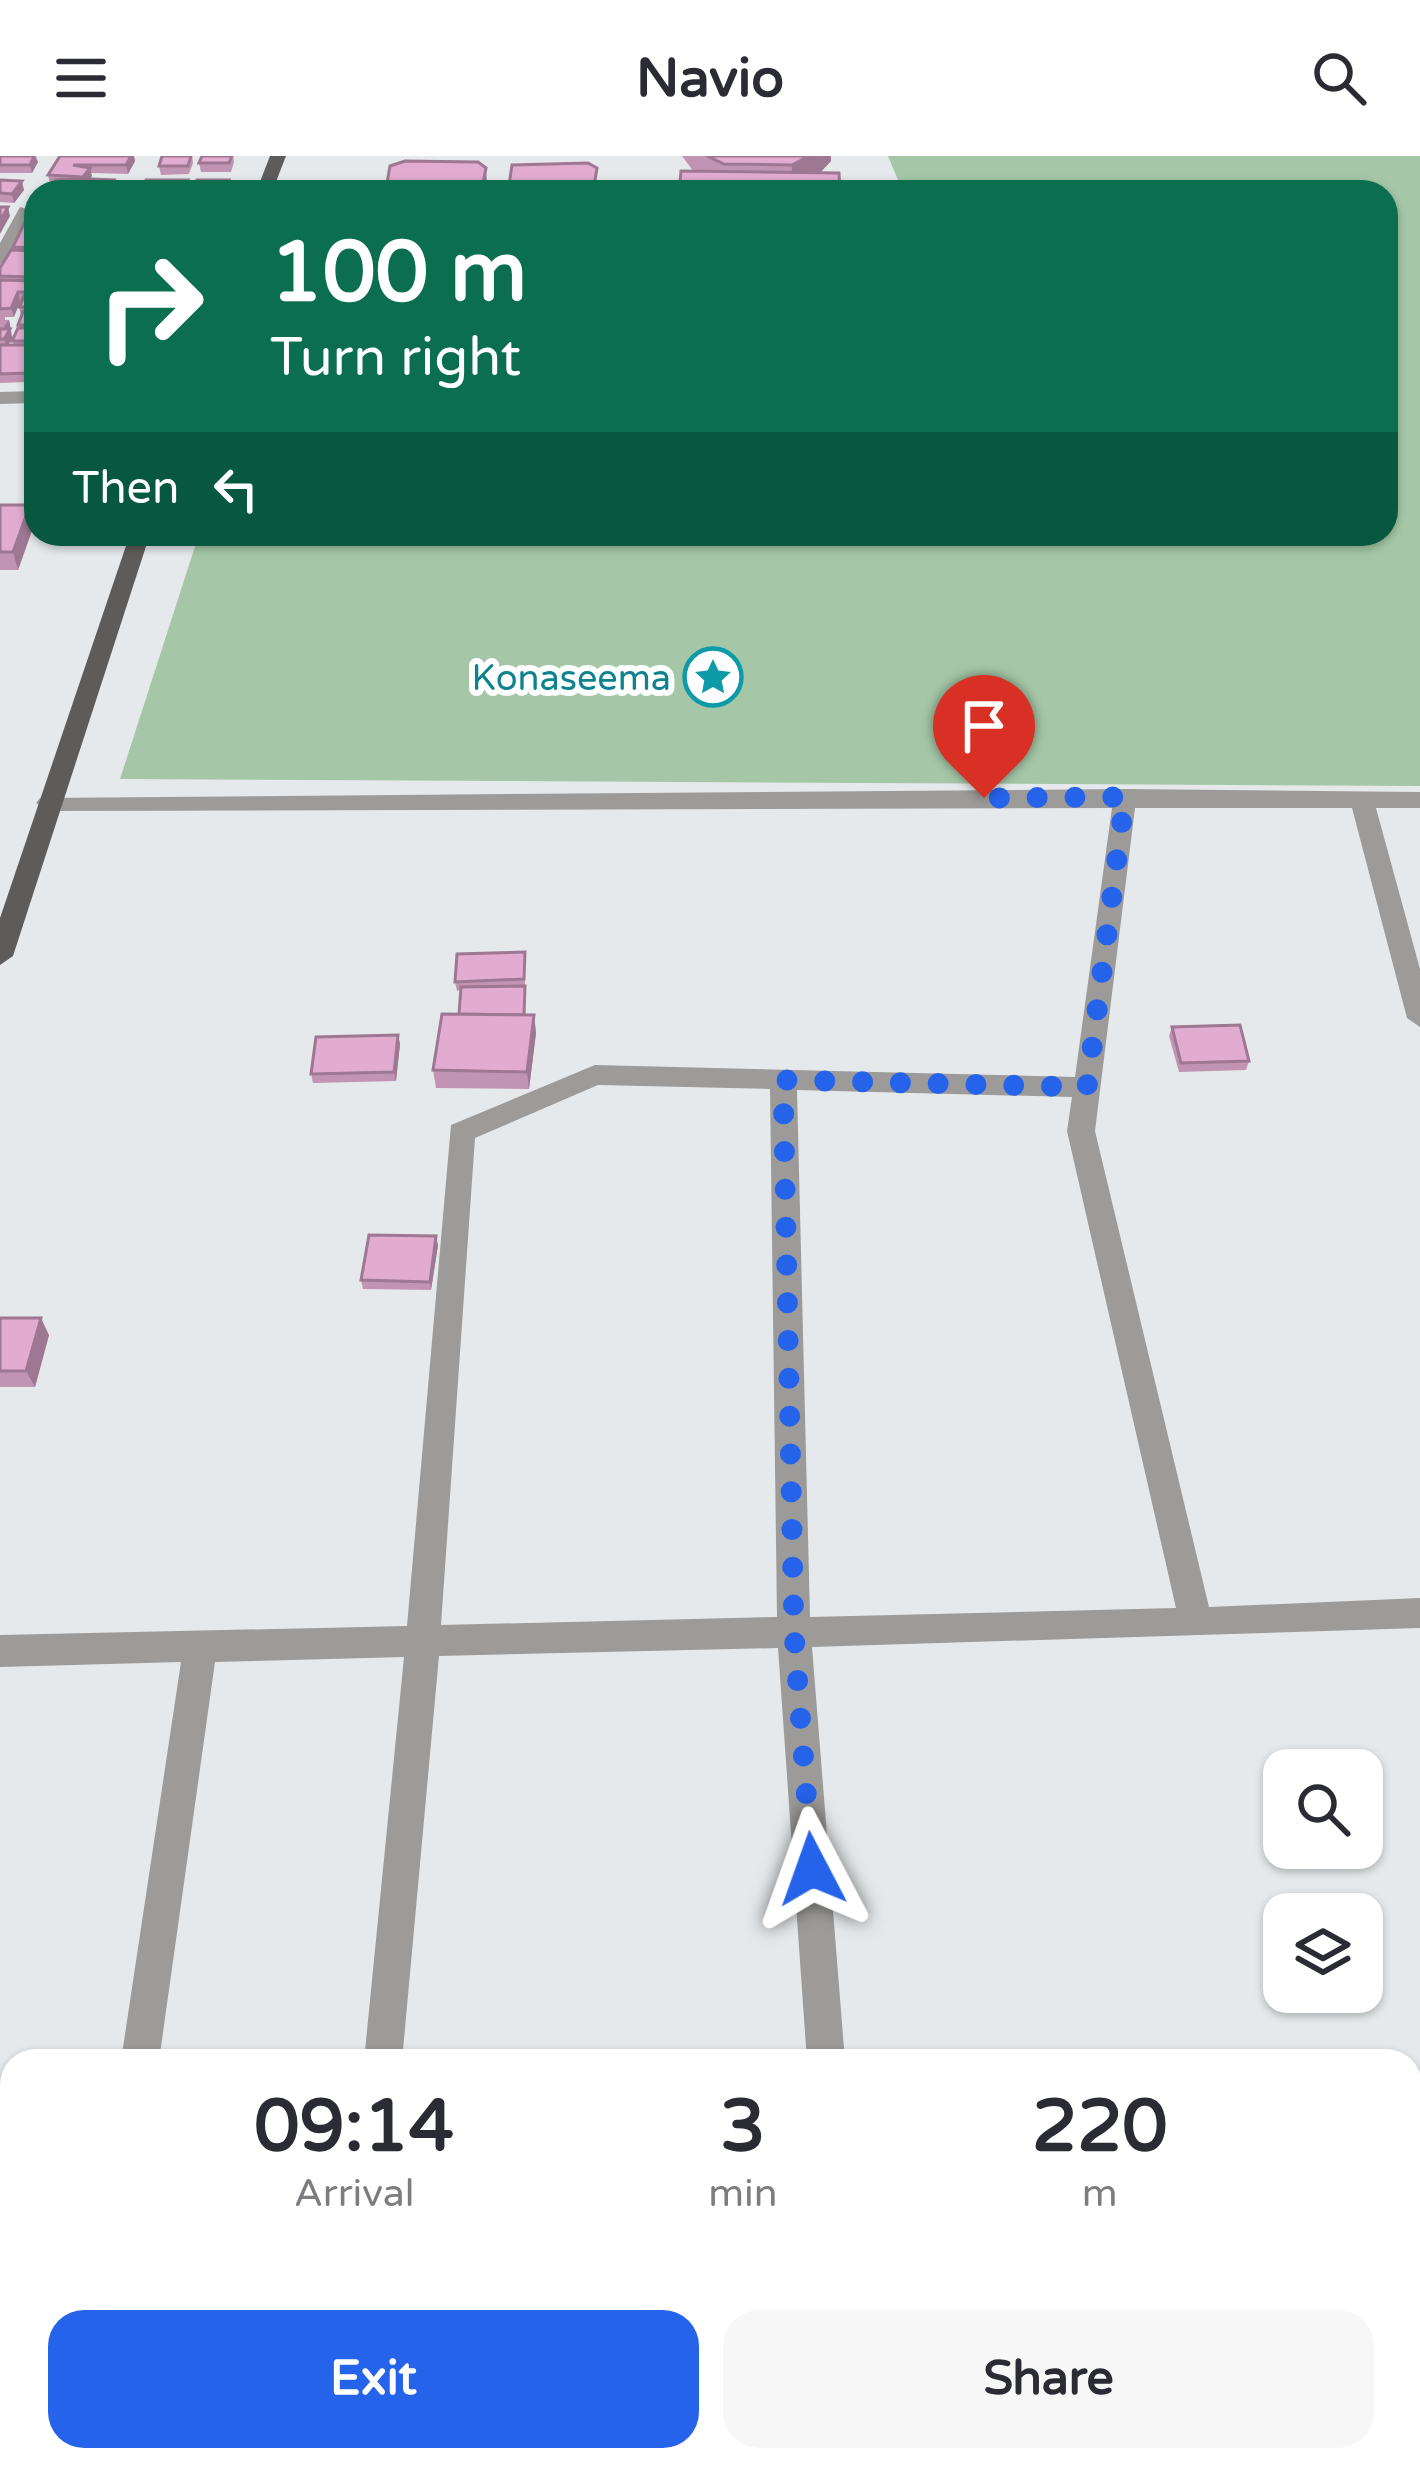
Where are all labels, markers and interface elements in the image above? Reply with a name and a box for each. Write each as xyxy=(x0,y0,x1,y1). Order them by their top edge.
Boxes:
icon: menu xyxy=(48,45,114,111)
icon: search xyxy=(1306,45,1372,111)
text: Navio xyxy=(636,46,784,111)
text: 100 m xyxy=(270,223,527,324)
icon: right xyxy=(72,228,228,384)
text: Turn right xyxy=(270,325,521,390)
icon: left xyxy=(203,456,269,522)
text: Then xyxy=(72,462,179,516)
place icon: Konaseema xyxy=(682,646,744,708)
place label: Konaseema xyxy=(472,657,671,700)
pin xyxy=(933,675,1035,798)
icon: arrive xyxy=(951,693,1017,759)
map controls xyxy=(1263,1749,1383,2013)
button: search xyxy=(1263,1749,1383,1869)
position arrow xyxy=(749,1806,875,1932)
button: layers xyxy=(1263,1893,1383,2013)
text: 09:14 xyxy=(254,2084,454,2171)
text: 3 xyxy=(720,2084,766,2171)
text: 220 xyxy=(1032,2084,1168,2171)
text: Arrival xyxy=(294,2170,414,2217)
text: min xyxy=(708,2170,778,2217)
text: m xyxy=(1082,2170,1118,2217)
button: Exit xyxy=(48,2310,699,2448)
button: Share xyxy=(723,2310,1374,2448)

